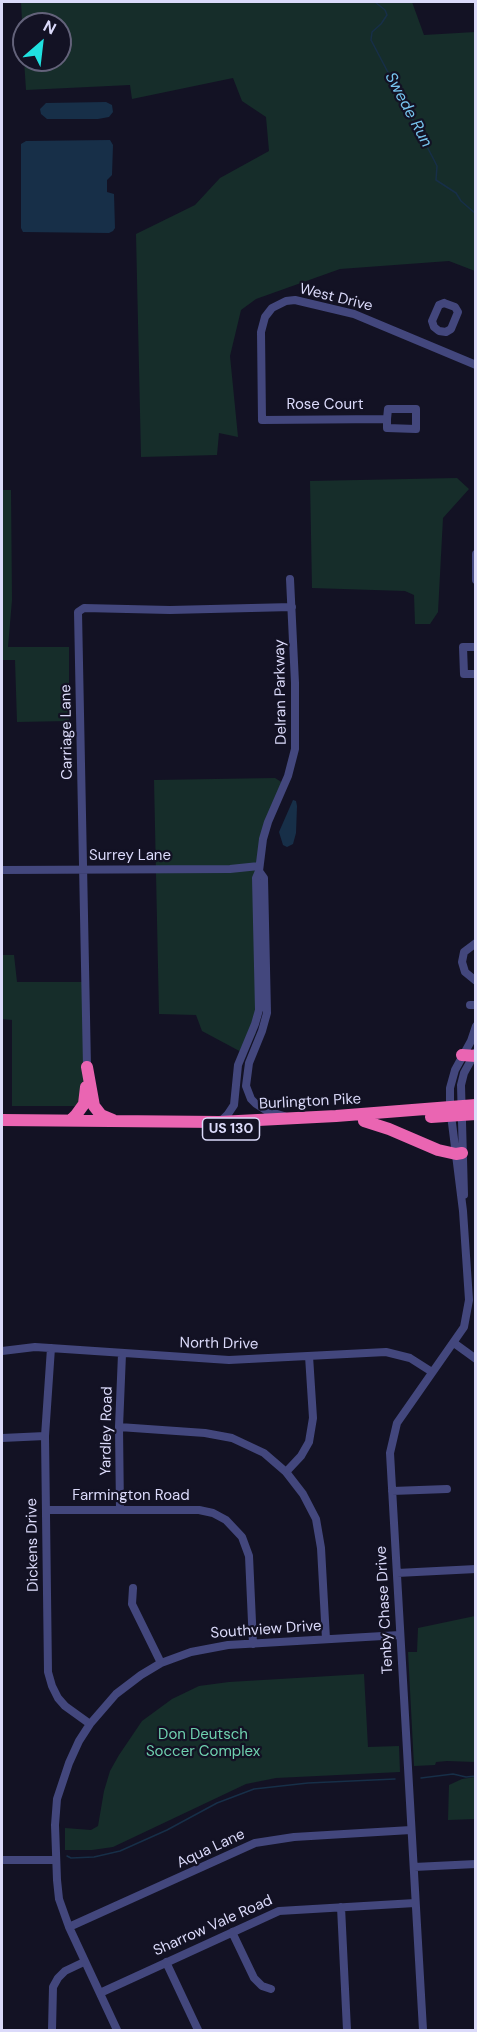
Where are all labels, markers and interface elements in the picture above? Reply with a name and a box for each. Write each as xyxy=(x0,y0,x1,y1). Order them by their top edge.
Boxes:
north arrow xyxy=(12,12,72,72)
text: N xyxy=(40,15,60,39)
water label: Swede Run xyxy=(380,69,436,151)
street label: West Drive xyxy=(298,280,374,316)
street label: Rose Court xyxy=(286,396,364,414)
street label: Delran Parkway xyxy=(271,639,291,745)
street label: Carriage Lane xyxy=(57,684,77,780)
street label: Surrey Lane xyxy=(89,847,171,865)
street label: Burlington Pike xyxy=(259,1090,361,1114)
road number: US 130 xyxy=(202,1118,260,1140)
street label: North Drive xyxy=(179,1334,259,1354)
street label: Yardley Road xyxy=(97,1386,117,1476)
street label: Farmington Road xyxy=(72,1487,190,1505)
street label: Dickens Drive xyxy=(23,1498,43,1592)
street label: Tenby Chase Drive xyxy=(373,1545,397,1675)
street label: Southview Drive xyxy=(210,1617,322,1643)
park label: Don Deutsch Soccer Complex xyxy=(146,1726,260,1761)
street label: Aqua Lane xyxy=(174,1825,248,1873)
street label: Sharrow Vale Road xyxy=(151,1892,275,1960)

